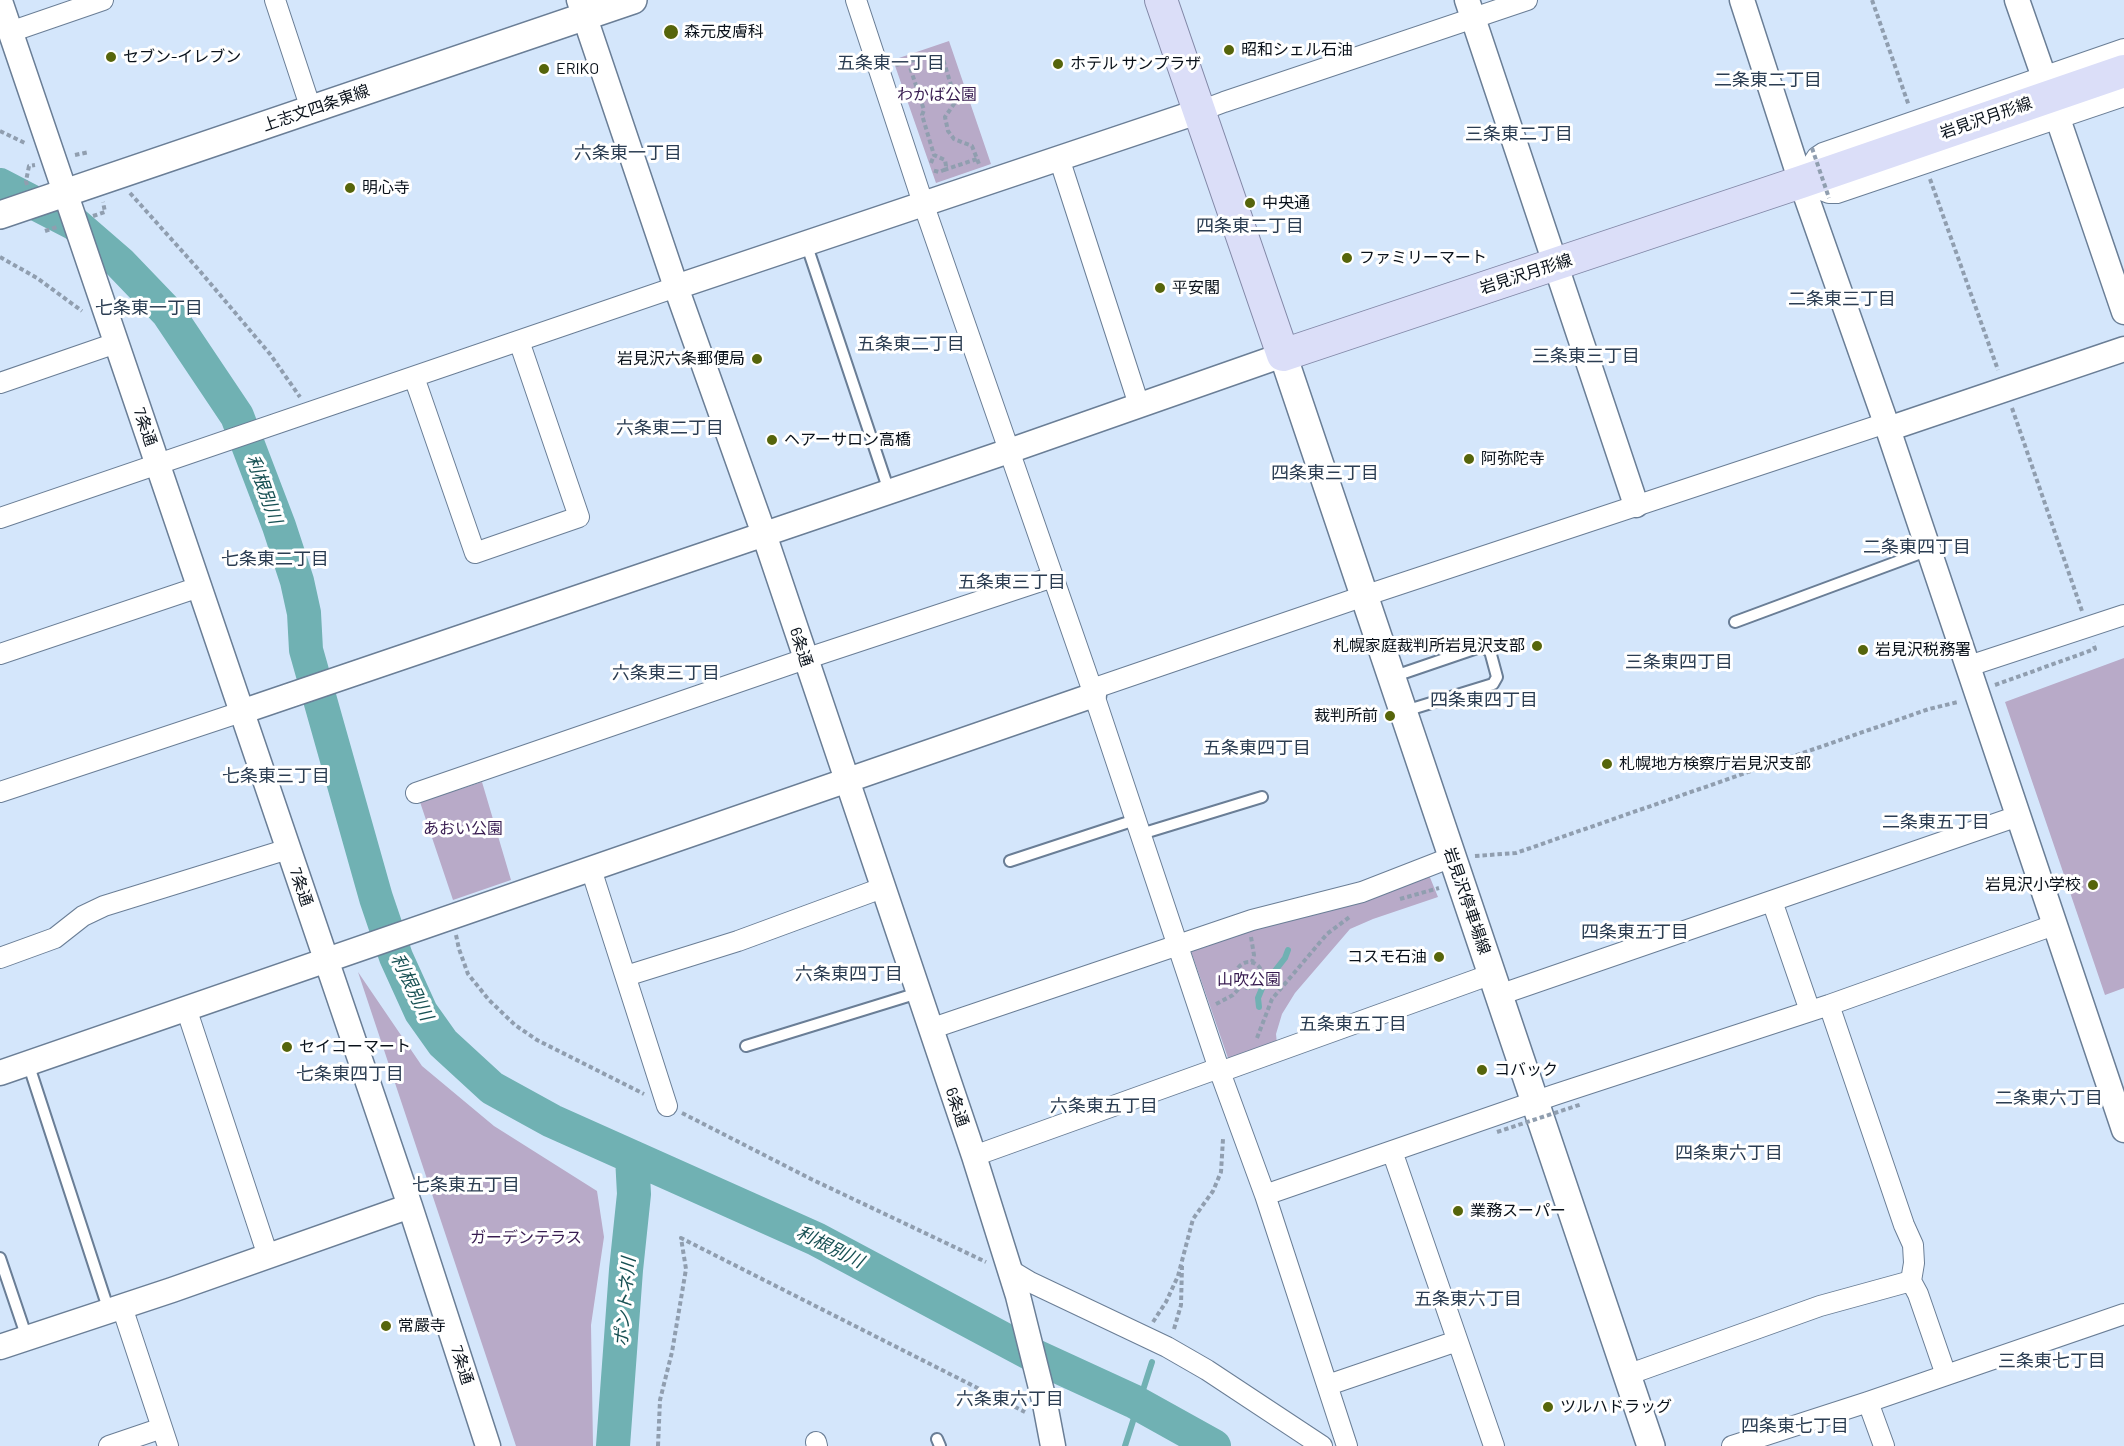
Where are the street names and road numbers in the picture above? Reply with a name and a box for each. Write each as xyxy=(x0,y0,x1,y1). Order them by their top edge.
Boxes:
street label: 上志文四条東線 xyxy=(260,81,372,135)
street label: 岩見沢月形線 xyxy=(1937,93,2035,143)
street label: 岩見沢月形線 xyxy=(1477,250,1575,298)
street label: 7条通 xyxy=(129,405,161,449)
street label: 6条通 xyxy=(786,625,816,669)
street label: 岩見沢停車場線 xyxy=(1440,845,1494,957)
street label: 7条通 xyxy=(285,865,317,909)
street label: 6条通 xyxy=(941,1085,973,1129)
street label: 7条通 xyxy=(447,1343,477,1387)

